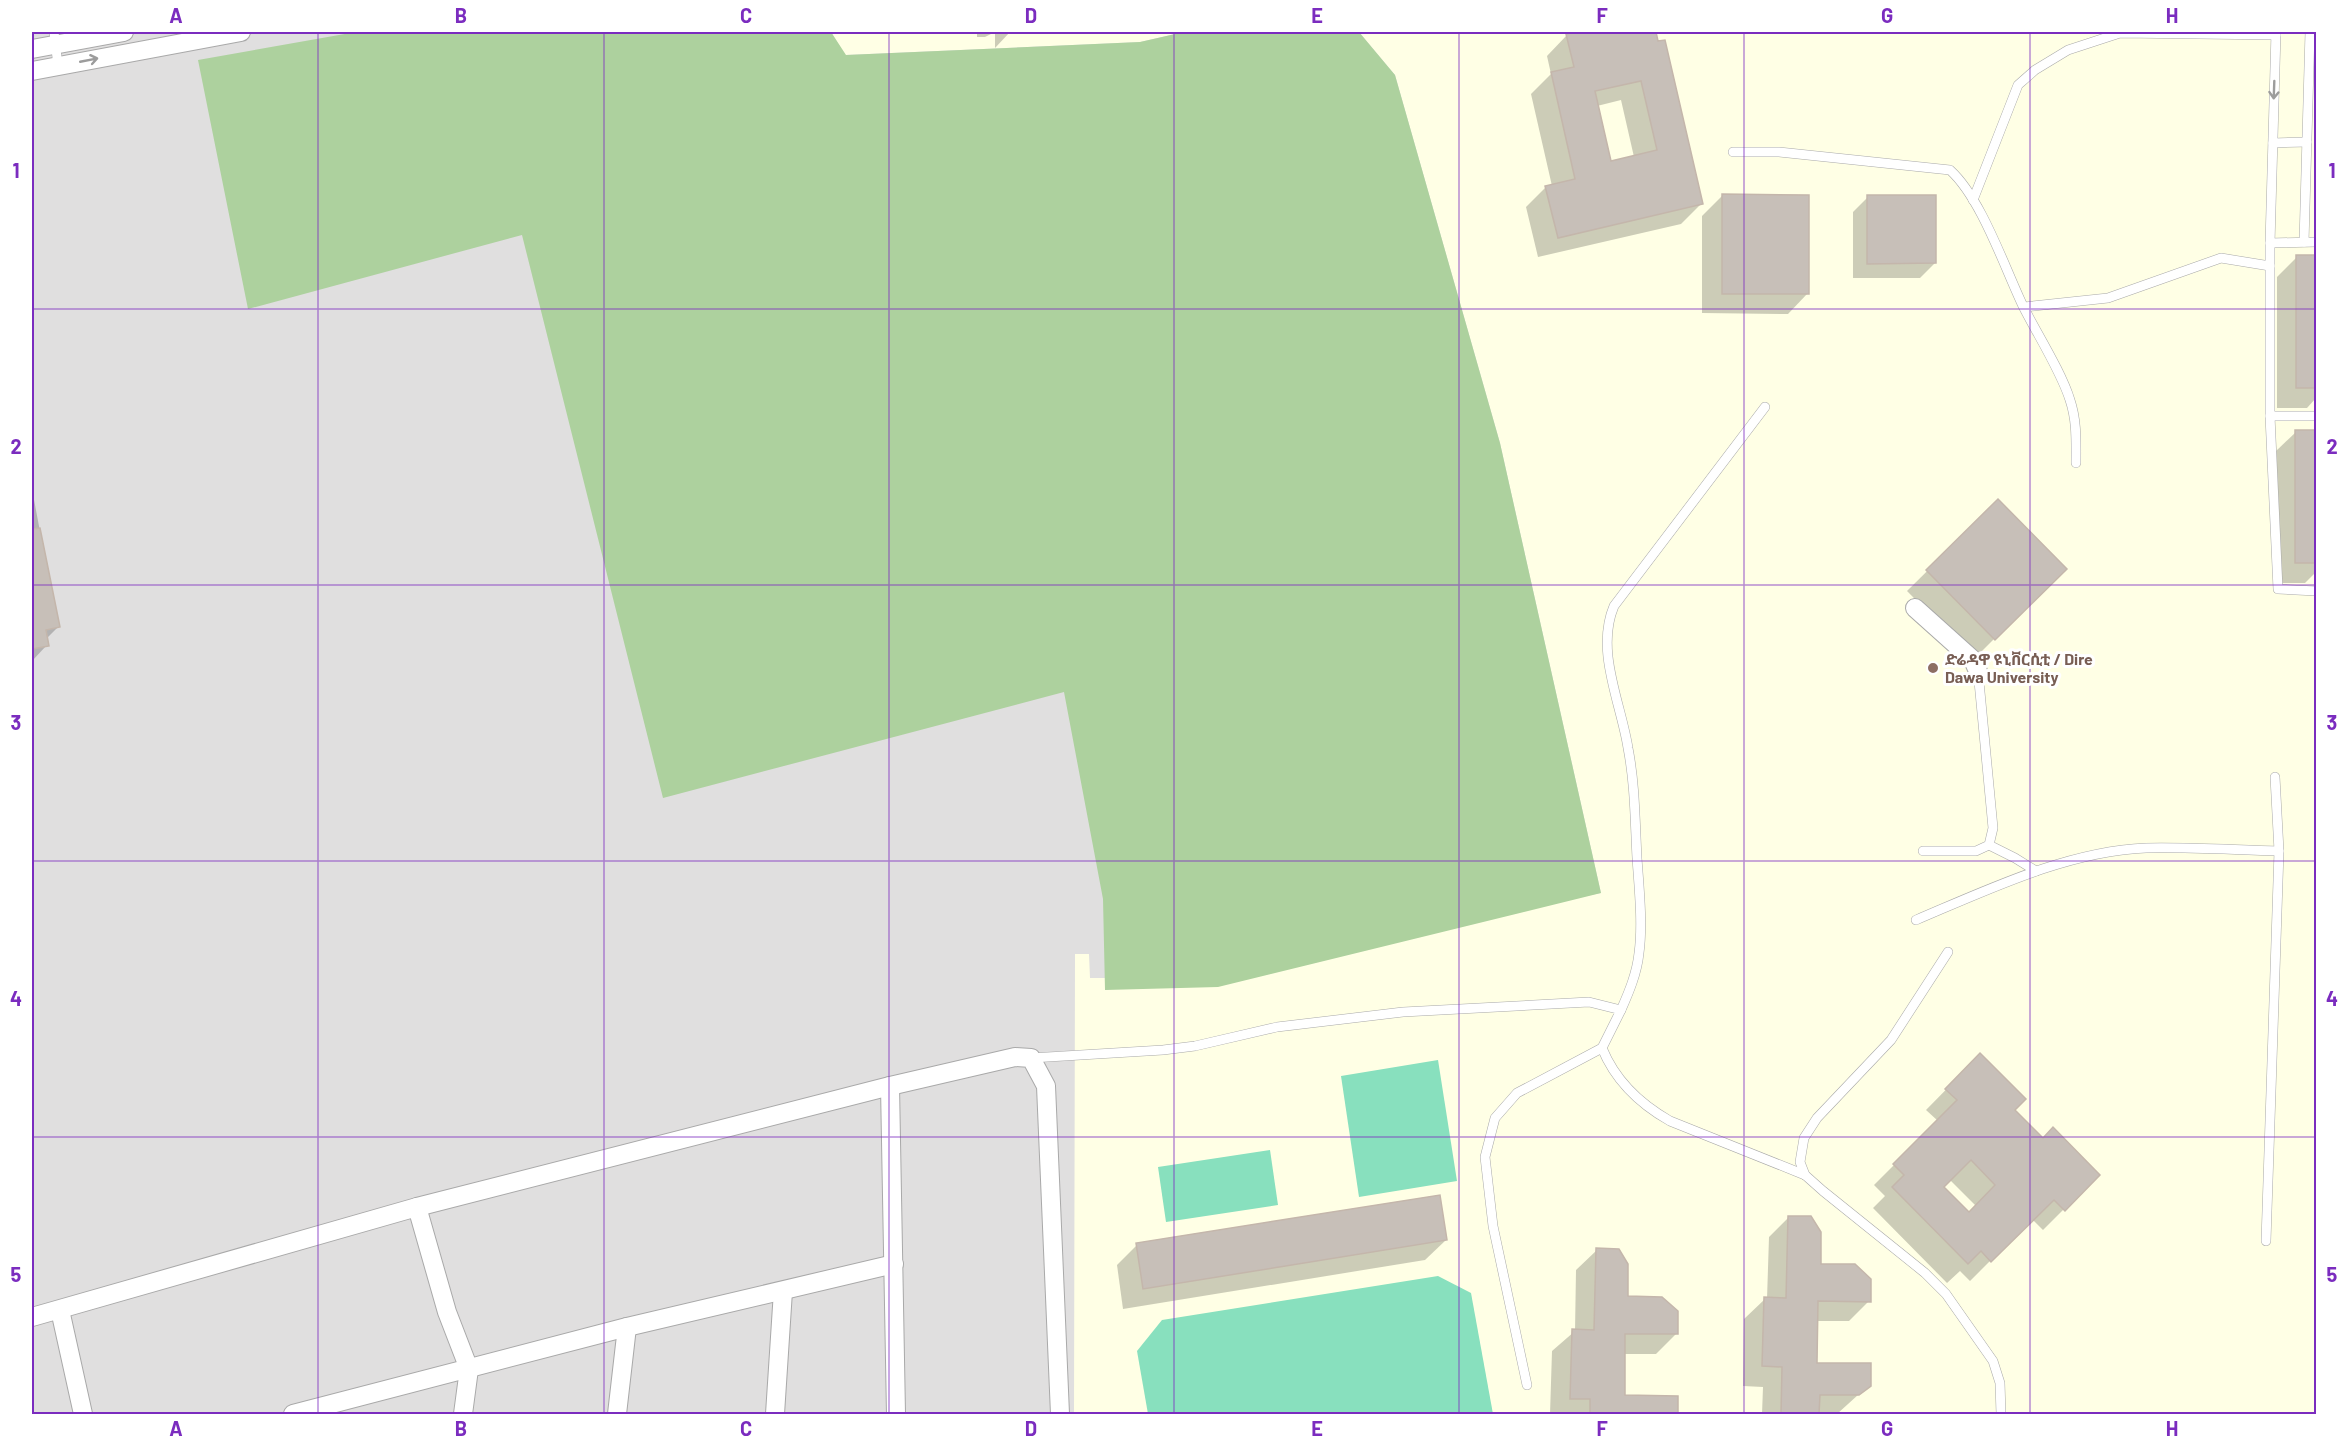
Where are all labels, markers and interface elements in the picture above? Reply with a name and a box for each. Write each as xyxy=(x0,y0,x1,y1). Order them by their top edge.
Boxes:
text: A xyxy=(169,3,183,27)
text: B xyxy=(455,3,467,27)
text: C xyxy=(740,3,752,27)
text: D xyxy=(1025,3,1037,27)
text: E xyxy=(1311,3,1323,27)
text: F xyxy=(1596,3,1608,27)
text: G xyxy=(1881,3,1893,27)
text: H xyxy=(2166,3,2178,27)
one-way arrow xyxy=(79,54,98,65)
one-way arrow xyxy=(2269,79,2280,99)
text: 1 xyxy=(12,158,20,182)
text: 1 xyxy=(2328,158,2336,182)
text: 2 xyxy=(10,434,22,458)
text: 2 xyxy=(2326,434,2338,458)
place label: ድሬዳዋ ዩኒቨርሲቲ / Dire Dawa University xyxy=(1945,649,2093,686)
marker: ድሬዳዋ ዩኒቨርሲቲ / Dire Dawa University xyxy=(1926,661,1940,675)
text: 3 xyxy=(11,710,21,734)
text: 3 xyxy=(2327,710,2337,734)
text: 4 xyxy=(10,986,22,1010)
text: 4 xyxy=(2326,986,2338,1010)
text: 5 xyxy=(11,1262,22,1286)
text: 5 xyxy=(2327,1262,2338,1286)
text: A xyxy=(169,1416,183,1440)
text: B xyxy=(455,1416,467,1440)
text: C xyxy=(740,1416,752,1440)
text: D xyxy=(1025,1416,1037,1440)
text: E xyxy=(1311,1416,1323,1440)
text: F xyxy=(1596,1416,1608,1440)
text: G xyxy=(1881,1416,1893,1440)
text: H xyxy=(2166,1416,2178,1440)

